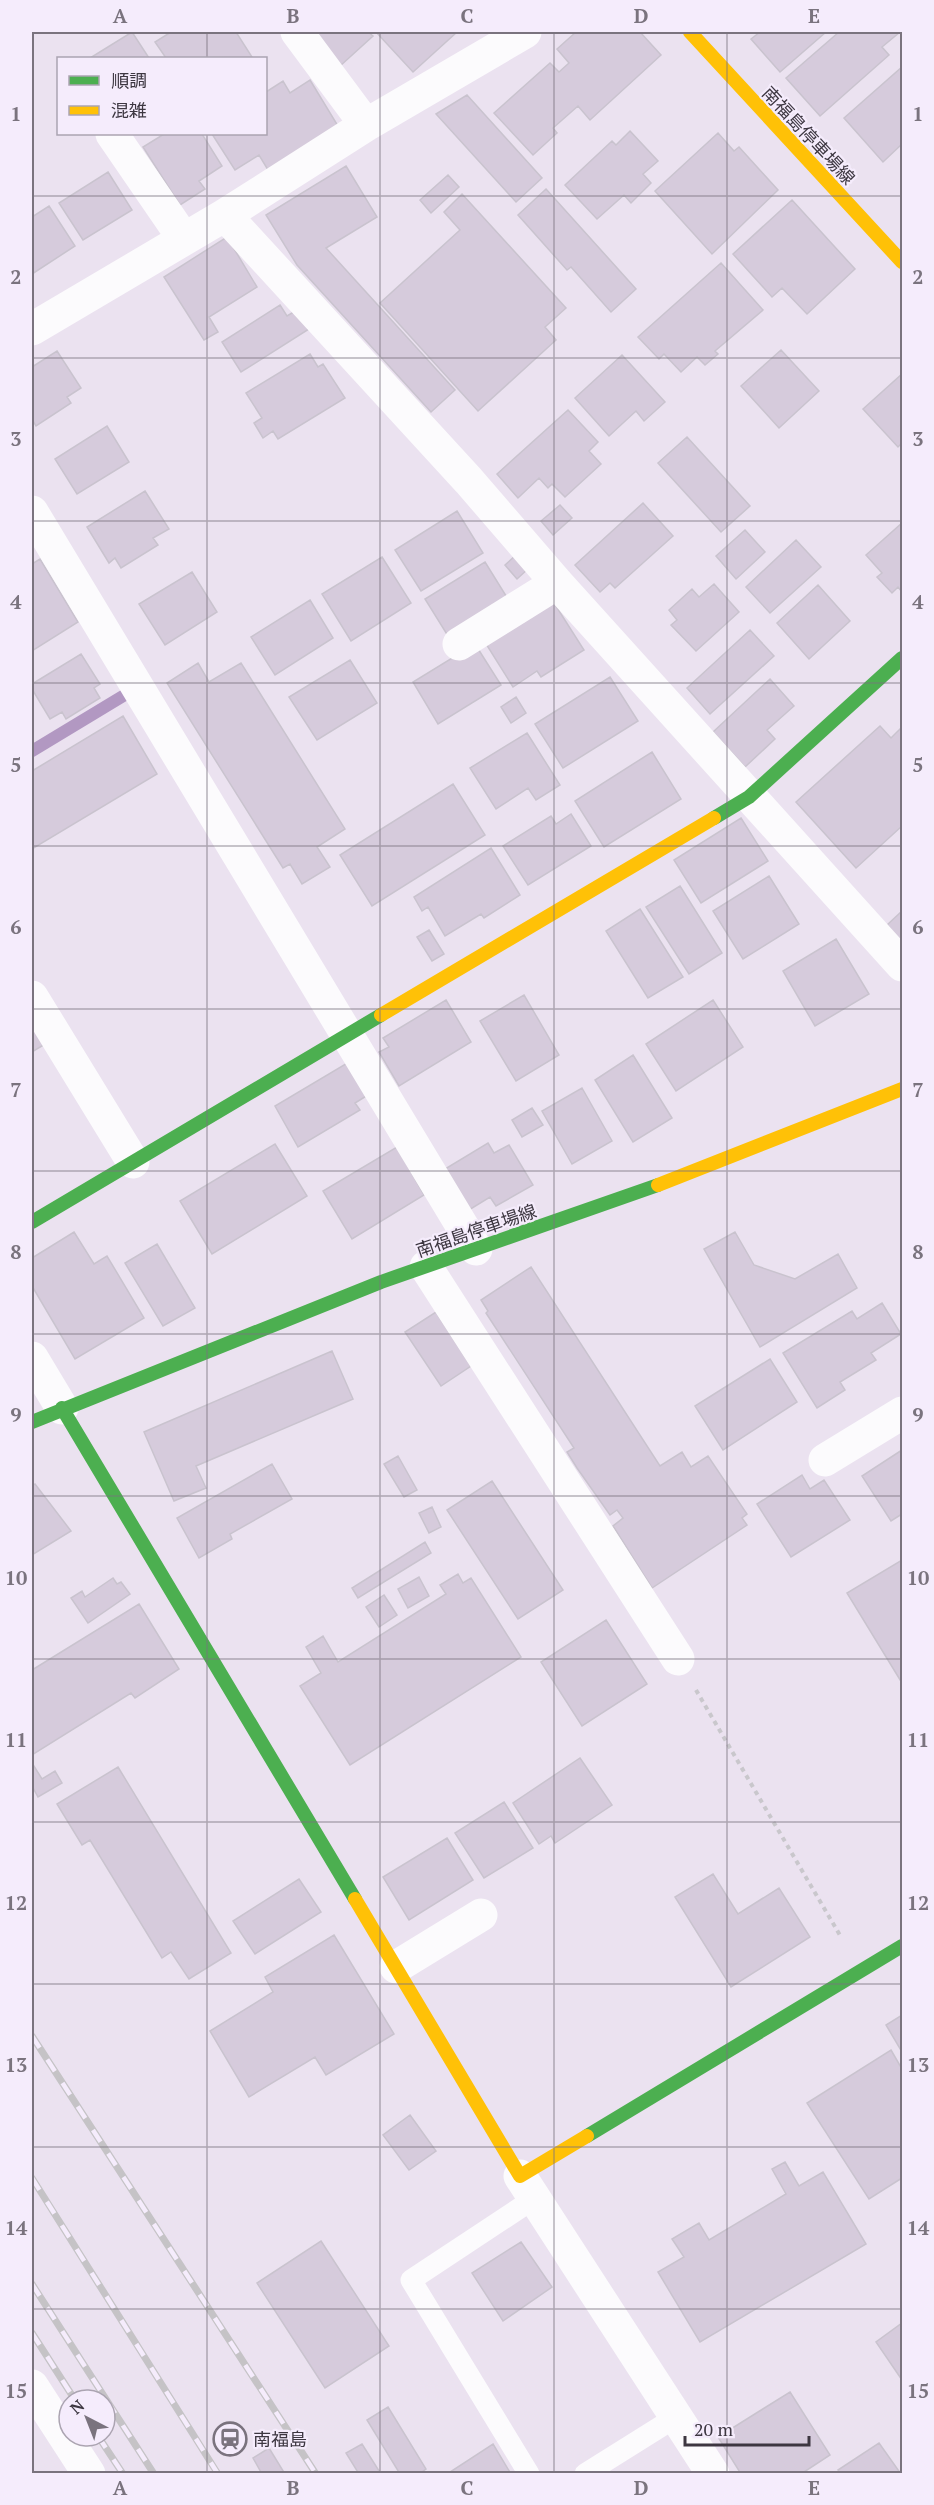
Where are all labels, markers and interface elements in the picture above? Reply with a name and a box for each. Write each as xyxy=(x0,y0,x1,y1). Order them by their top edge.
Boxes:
text: A xyxy=(113,2,128,29)
text: B xyxy=(287,2,300,29)
text: C xyxy=(460,2,474,29)
text: D xyxy=(634,2,648,29)
text: E xyxy=(808,2,820,29)
legend xyxy=(57,57,267,135)
text: 順調 xyxy=(111,68,147,92)
street label: 南福島停車場線 xyxy=(757,81,861,189)
text: 混雑 xyxy=(111,98,147,122)
text: 1 xyxy=(10,100,22,127)
text: 1 xyxy=(912,100,924,127)
text: 2 xyxy=(10,263,22,290)
text: 2 xyxy=(912,263,924,290)
text: 3 xyxy=(10,425,22,452)
text: 3 xyxy=(912,425,924,452)
text: 4 xyxy=(10,588,22,615)
text: 4 xyxy=(912,588,924,615)
text: 5 xyxy=(10,751,22,778)
text: 5 xyxy=(912,751,924,778)
text: 6 xyxy=(10,913,22,940)
text: 6 xyxy=(912,913,924,940)
text: 7 xyxy=(10,1076,22,1103)
text: 7 xyxy=(912,1076,924,1103)
street label: 南福島停車場線 xyxy=(413,1198,539,1262)
text: 8 xyxy=(10,1238,22,1265)
text: 8 xyxy=(912,1238,924,1265)
text: 9 xyxy=(10,1401,22,1428)
text: 9 xyxy=(912,1401,924,1428)
text: 10 xyxy=(5,1564,27,1591)
text: 10 xyxy=(907,1564,929,1591)
text: 11 xyxy=(5,1726,27,1753)
text: 11 xyxy=(907,1726,929,1753)
text: 12 xyxy=(5,1889,27,1916)
text: 12 xyxy=(907,1889,929,1916)
text: 13 xyxy=(5,2051,27,2078)
text: 13 xyxy=(907,2051,929,2078)
text: 14 xyxy=(5,2214,28,2241)
text: 14 xyxy=(907,2214,930,2241)
text: 15 xyxy=(5,2377,27,2404)
text: 15 xyxy=(907,2377,929,2404)
north arrow xyxy=(57,2388,117,2448)
text: N xyxy=(65,2395,89,2419)
scale bar xyxy=(685,2409,810,2447)
text: 20 m xyxy=(694,2417,734,2441)
station icon: 南福島 xyxy=(212,2421,248,2457)
place label: 南福島 xyxy=(253,2427,307,2451)
text: A xyxy=(113,2474,128,2501)
text: B xyxy=(287,2474,300,2501)
text: C xyxy=(460,2474,474,2501)
text: D xyxy=(634,2474,648,2501)
text: E xyxy=(808,2474,820,2501)

